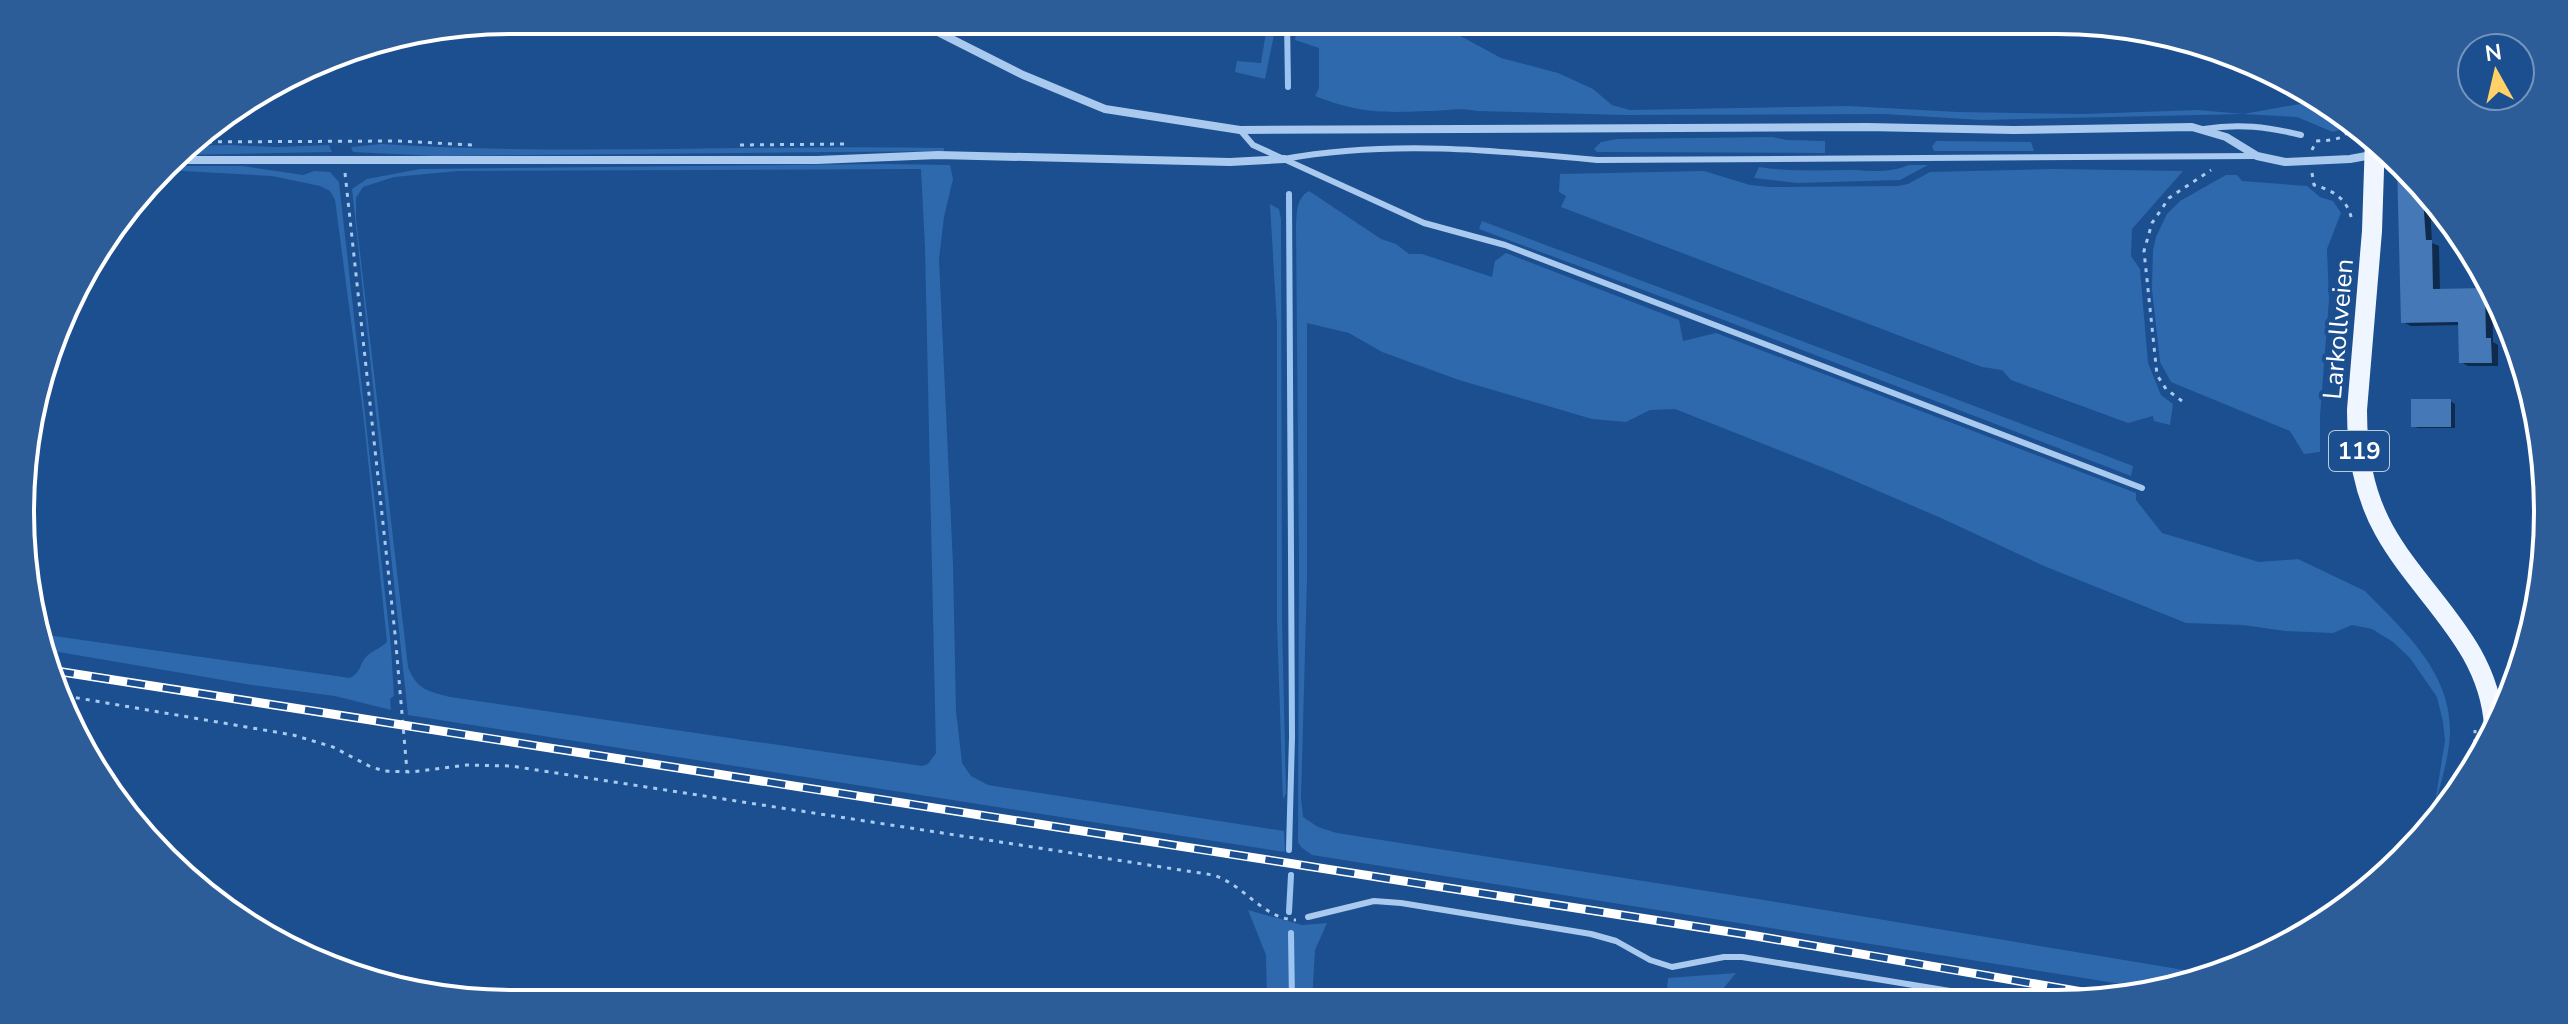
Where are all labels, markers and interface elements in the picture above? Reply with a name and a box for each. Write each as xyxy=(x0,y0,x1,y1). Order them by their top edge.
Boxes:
north arrow xyxy=(2456,32,2536,112)
text: N xyxy=(2483,37,2504,69)
street label: Larkollveien xyxy=(2315,257,2362,401)
road number: 119 xyxy=(2329,431,2389,471)

